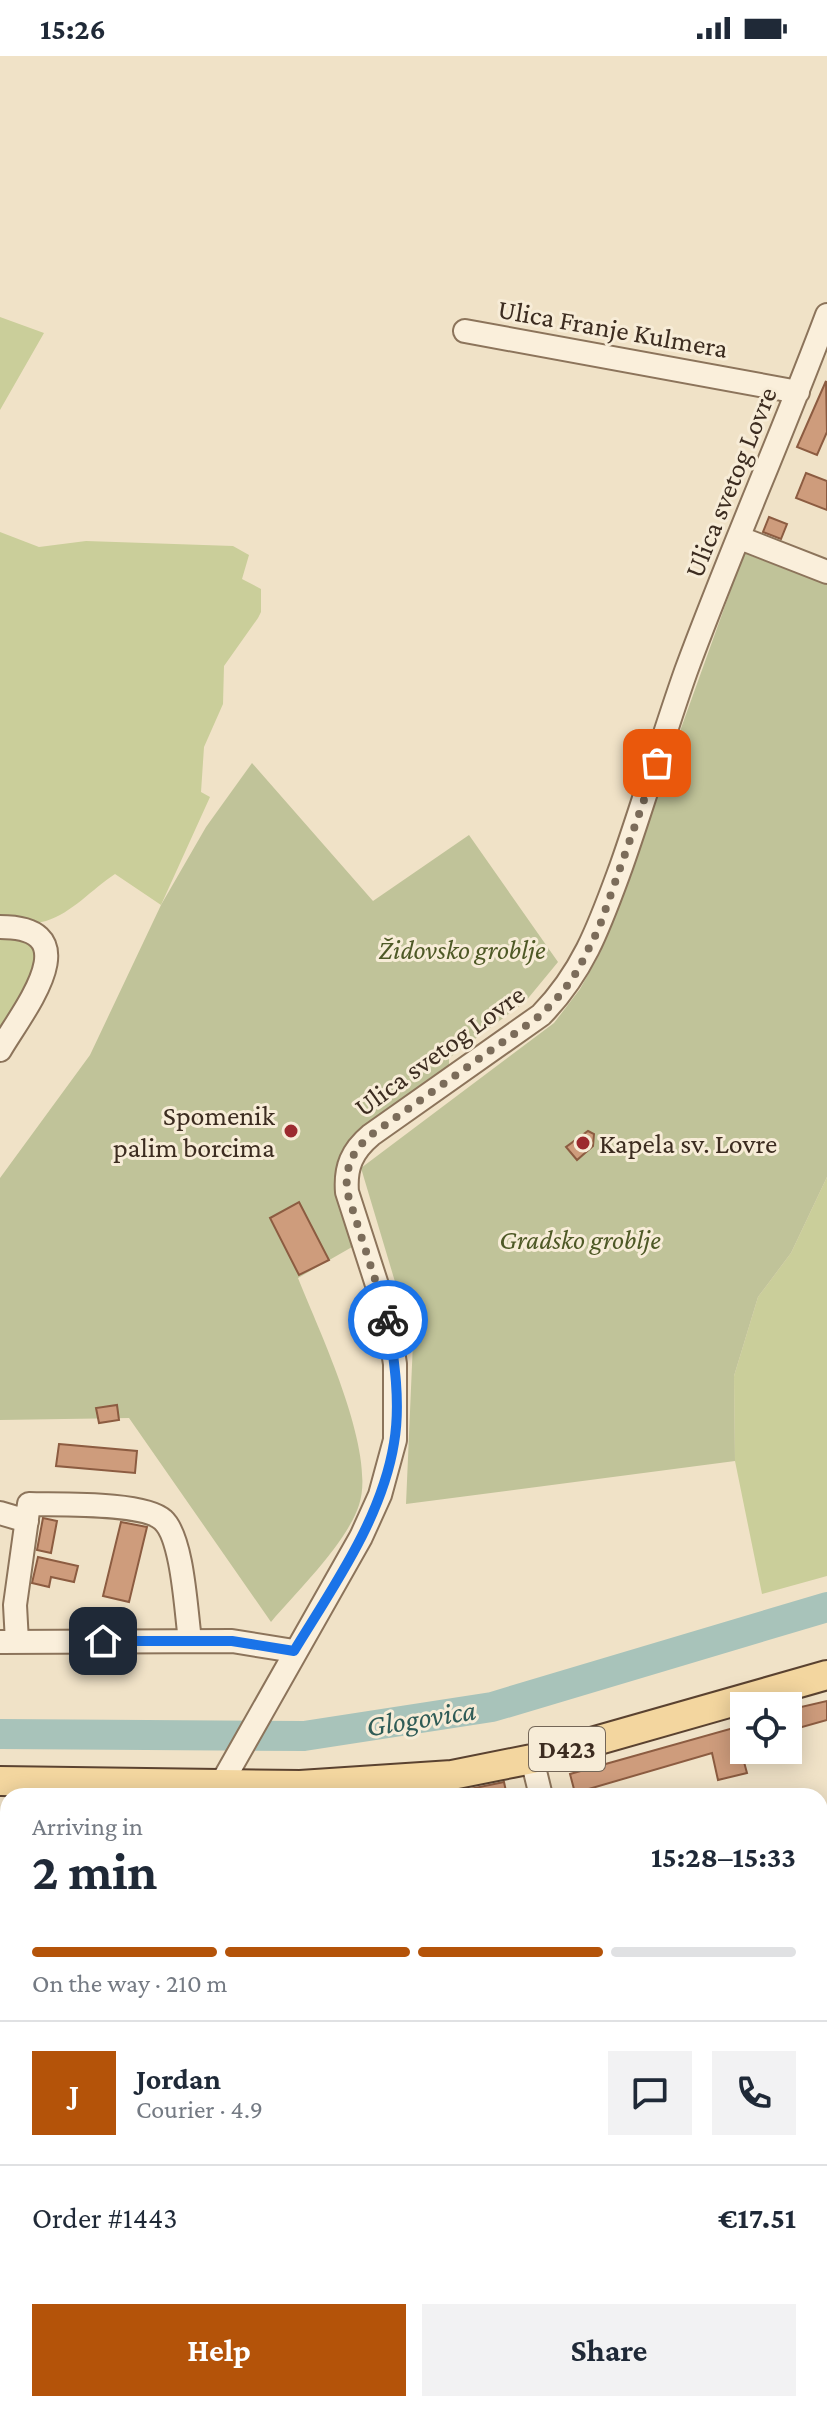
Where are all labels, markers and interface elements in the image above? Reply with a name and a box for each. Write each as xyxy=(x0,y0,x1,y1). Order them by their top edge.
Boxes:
text: 15:26 xyxy=(40,12,106,45)
street label: Ulica Franje Kulmera xyxy=(495,293,730,364)
street label: Ulica svetog Lovre xyxy=(678,382,783,582)
pin xyxy=(623,729,691,797)
icon: bag xyxy=(635,741,679,785)
park label: Židovsko groblje xyxy=(378,934,546,966)
street label: Ulica svetog Lovre xyxy=(348,978,530,1123)
place label: Spomenik palim borcima xyxy=(113,1100,276,1163)
marker: Spomenik palim borcima xyxy=(282,1122,300,1140)
place label: Kapela sv. Lovre xyxy=(599,1128,777,1159)
marker: Kapela sv. Lovre xyxy=(574,1134,592,1152)
park label: Gradsko groblje xyxy=(499,1224,661,1256)
courier xyxy=(348,1280,428,1360)
icon: bike xyxy=(366,1298,410,1342)
pin xyxy=(69,1607,137,1675)
icon: home xyxy=(81,1619,125,1663)
map controls xyxy=(730,1692,802,1764)
button: locate xyxy=(730,1692,802,1764)
water label: Glogovica xyxy=(364,1693,478,1743)
road number: D423 xyxy=(529,1727,605,1771)
text: Arriving in xyxy=(32,1812,143,1841)
text: 15:28–15:33 xyxy=(651,1840,796,1873)
text: 2 min xyxy=(32,1842,157,1900)
text: On the way · 210 m xyxy=(32,1969,227,1998)
button: chat xyxy=(608,2051,692,2135)
button: phone xyxy=(712,2051,796,2135)
text: Jordan xyxy=(136,2062,221,2095)
text: J xyxy=(69,2077,79,2110)
text: Courier · 4.9 xyxy=(136,2095,263,2124)
text: Order #1443 xyxy=(32,2201,177,2234)
text: €17.51 xyxy=(718,2201,796,2234)
button: Help xyxy=(32,2304,406,2396)
button: Share xyxy=(422,2304,796,2396)

